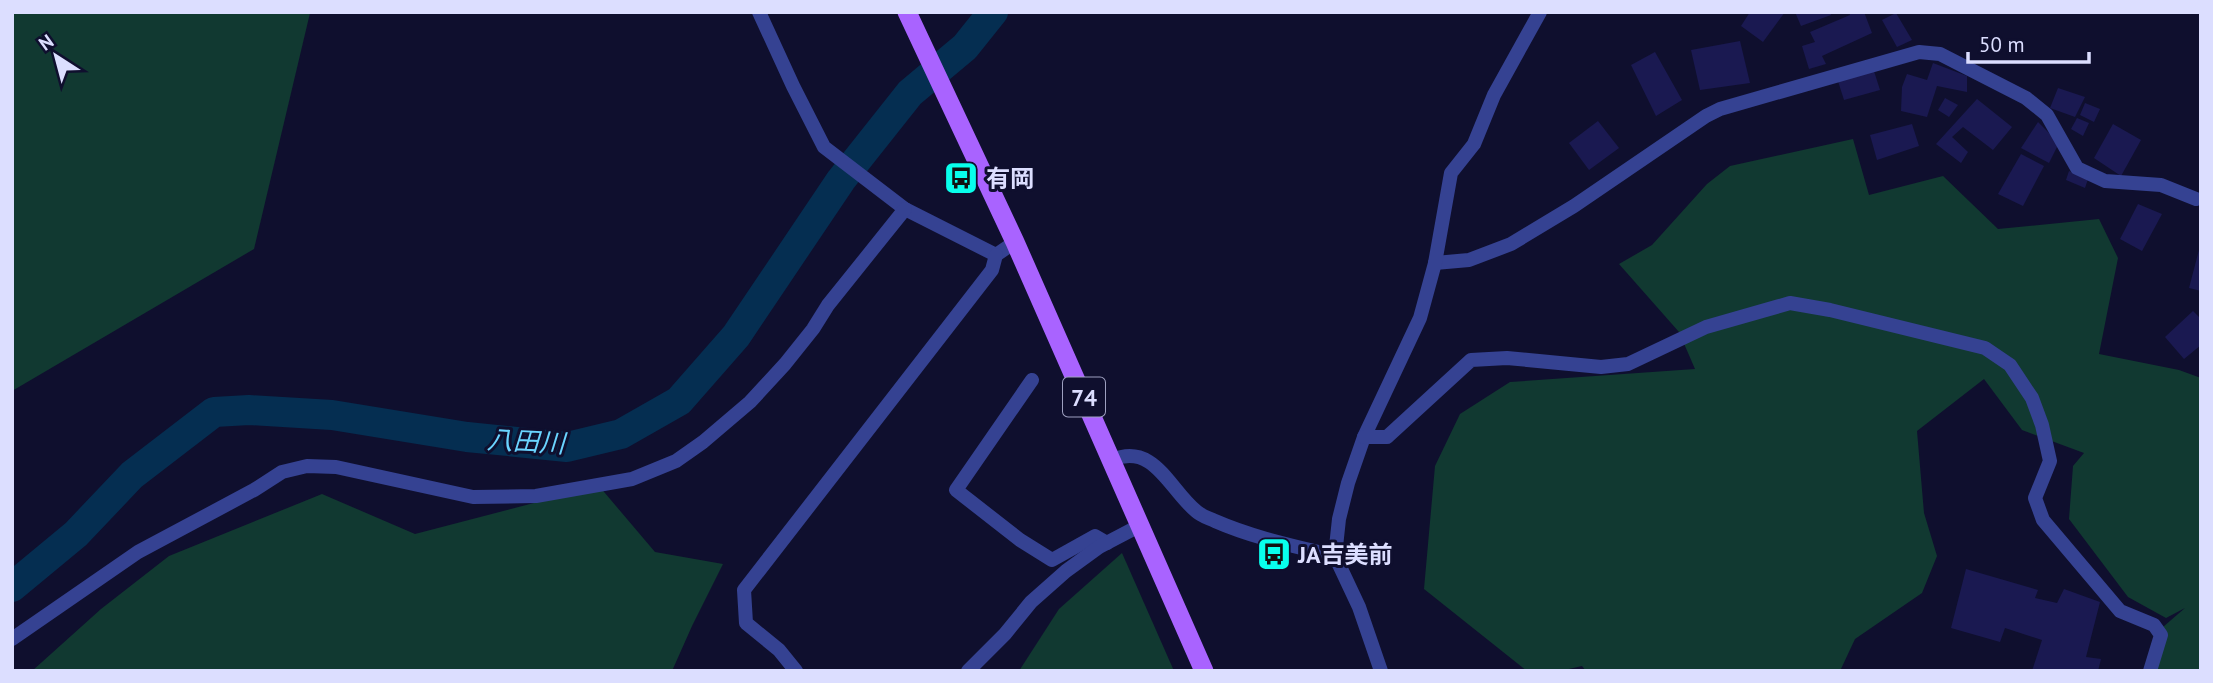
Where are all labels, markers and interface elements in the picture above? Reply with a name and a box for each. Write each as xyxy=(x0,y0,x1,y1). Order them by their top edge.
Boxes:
north arrow xyxy=(21,21,91,91)
scale bar xyxy=(1968,21,2089,65)
text: N xyxy=(34,29,58,56)
text: 50 m xyxy=(1979,31,2025,58)
bus stop icon: 有岡 xyxy=(942,159,980,197)
place label: 有岡 xyxy=(986,163,1034,194)
road number: 74 xyxy=(1063,378,1105,416)
water label: 八田川 xyxy=(486,422,569,460)
bus stop icon: JA吉美前 xyxy=(1255,535,1293,573)
place label: JA吉美前 xyxy=(1297,539,1393,570)

